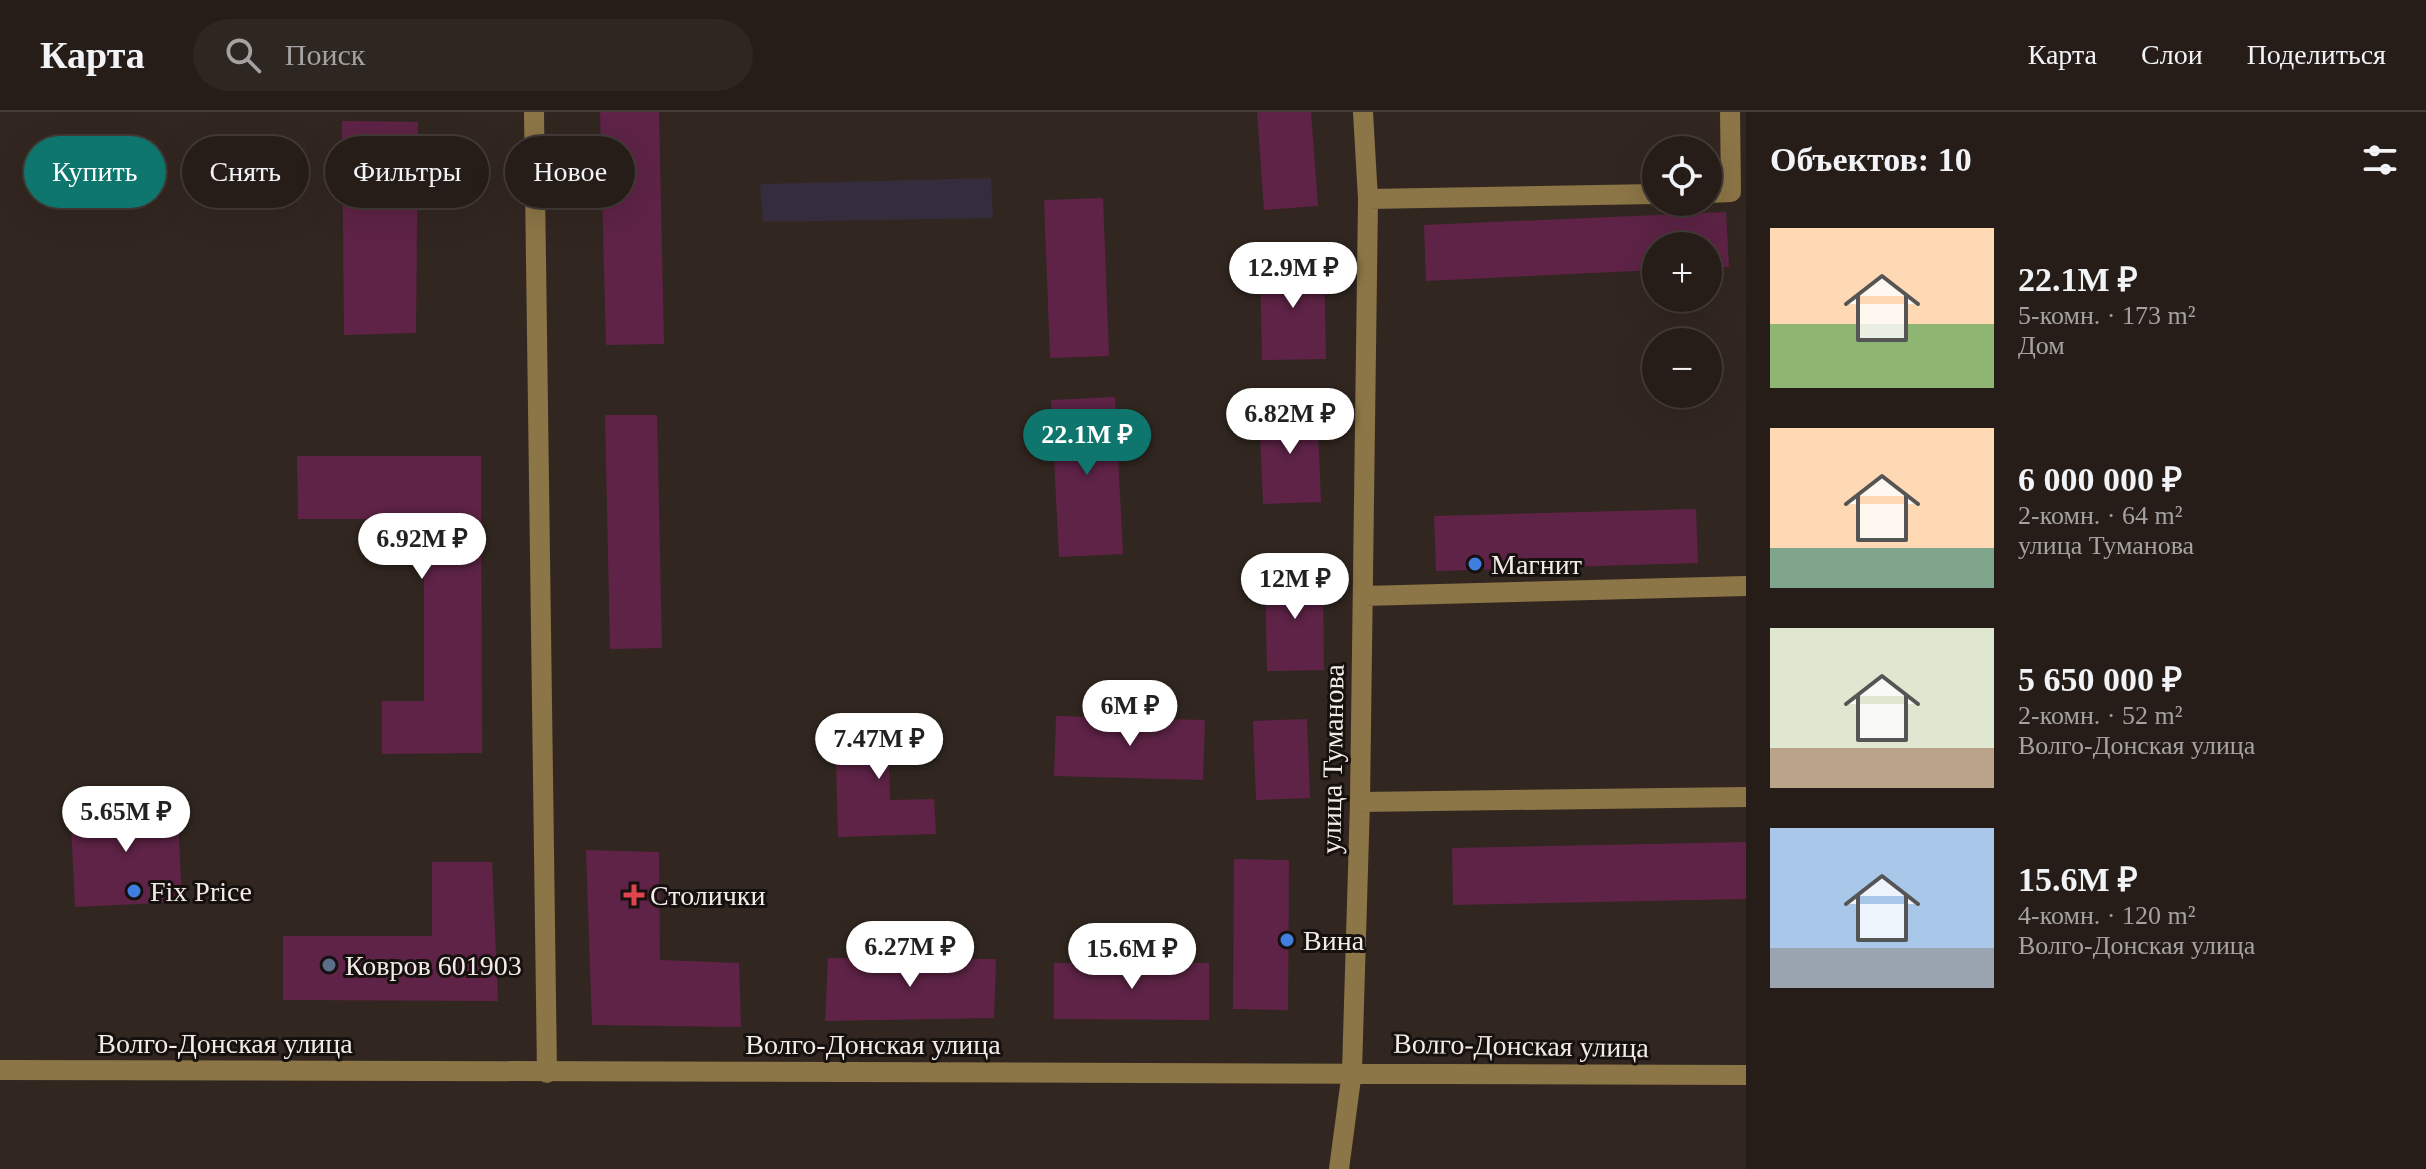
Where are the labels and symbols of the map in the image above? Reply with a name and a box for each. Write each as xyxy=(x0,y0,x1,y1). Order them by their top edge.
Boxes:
pin: 12.9M ₽ xyxy=(1219,242,1367,310)
pin: 6.82M ₽ xyxy=(1216,388,1364,456)
pin: 22.1M ₽ xyxy=(1013,409,1161,477)
pin: 6.92M ₽ xyxy=(348,513,496,581)
place label: Магнит xyxy=(1491,549,1582,580)
pin: 12M ₽ xyxy=(1239,553,1351,621)
marker: Магнит xyxy=(1466,555,1484,573)
street label: улица Туманова xyxy=(1315,663,1350,854)
pin: 6M ₽ xyxy=(1083,680,1177,748)
pin: 7.47M ₽ xyxy=(805,713,953,781)
pin: 5.65M ₽ xyxy=(52,786,200,854)
place label: Fix Price xyxy=(150,876,252,907)
place label: Столички xyxy=(650,880,765,911)
marker: Fix Price xyxy=(125,882,143,900)
marker: Столички xyxy=(625,886,643,904)
pin: 6.27M ₽ xyxy=(836,921,984,989)
pin: 15.6M ₽ xyxy=(1058,923,1206,991)
place label: Вина xyxy=(1303,925,1365,956)
marker: Вина xyxy=(1278,931,1296,949)
place label: Ковров 601903 xyxy=(345,950,522,981)
marker: Ковров 601903 xyxy=(320,956,338,974)
street label: Волго-Донская улица xyxy=(97,1028,353,1059)
street label: Волго-Донская улица xyxy=(1393,1028,1650,1063)
street label: Волго-Донская улица xyxy=(745,1029,1001,1060)

